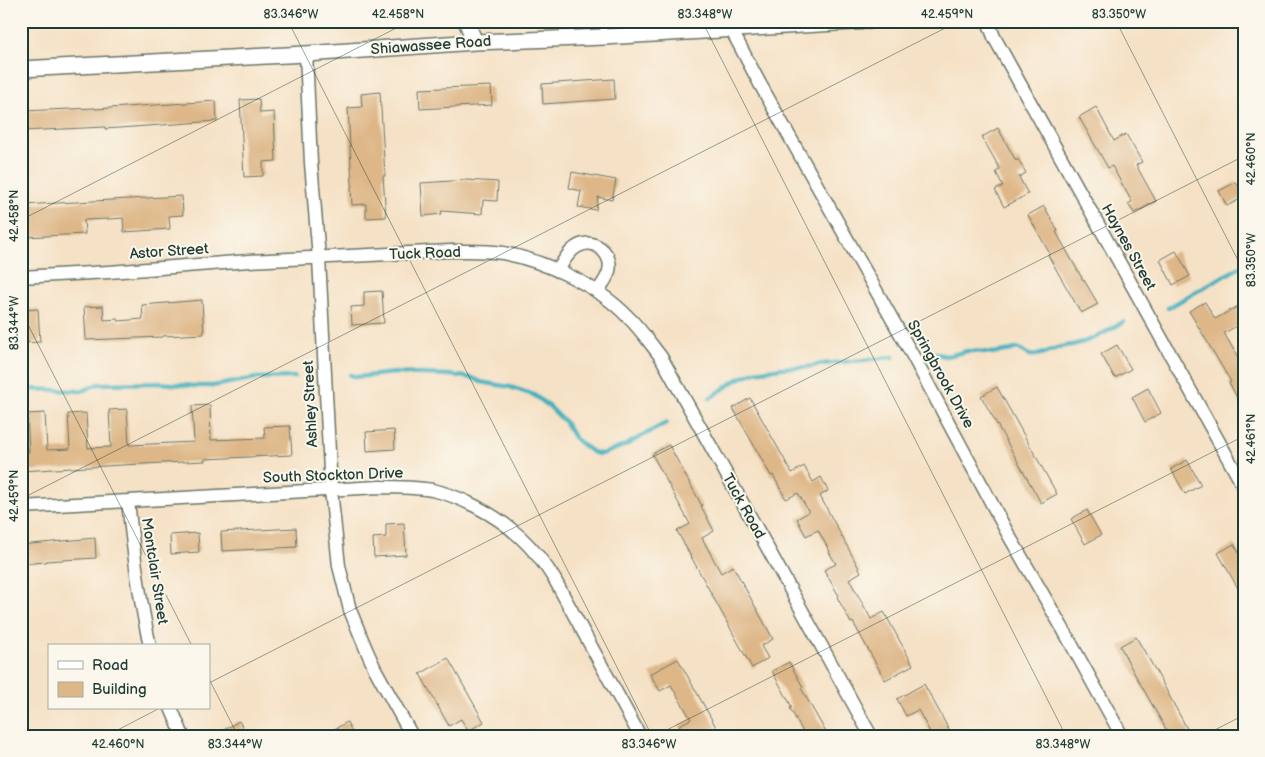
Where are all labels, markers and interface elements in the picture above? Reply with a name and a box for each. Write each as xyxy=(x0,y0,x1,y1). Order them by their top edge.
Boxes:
text: 83.346°W xyxy=(264,7,319,22)
text: 42.458°N xyxy=(372,7,424,22)
text: 83.348°W xyxy=(678,7,732,22)
text: 42.459°N xyxy=(921,7,973,22)
text: 83.350°W xyxy=(1092,7,1146,22)
street label: Shiawassee Road xyxy=(370,32,492,59)
text: 42.460°N xyxy=(1244,132,1259,186)
text: 42.458°N xyxy=(7,190,22,242)
street label: Haynes Street xyxy=(1097,201,1160,294)
text: 83.350°W xyxy=(1244,233,1259,287)
street label: Astor Street xyxy=(129,239,210,264)
street label: Tuck Road xyxy=(389,243,461,264)
text: 83.344°W xyxy=(7,296,22,350)
street label: Springbrook Drive xyxy=(903,317,978,432)
street label: Ashley Street xyxy=(299,360,322,448)
text: 42.461°N xyxy=(1244,414,1259,464)
street label: South Stockton Drive xyxy=(263,464,404,487)
text: 42.459°N xyxy=(7,470,22,522)
street label: Tuck Road xyxy=(718,470,769,542)
street label: Montclair Street xyxy=(137,516,172,626)
legend xyxy=(48,644,210,710)
text: Road xyxy=(92,656,128,675)
text: Building xyxy=(92,680,147,699)
text: 42.460°N xyxy=(91,737,145,752)
text: 83.344°W xyxy=(208,737,262,752)
text: 83.346°W xyxy=(622,737,677,752)
text: 83.348°W xyxy=(1036,737,1090,752)

